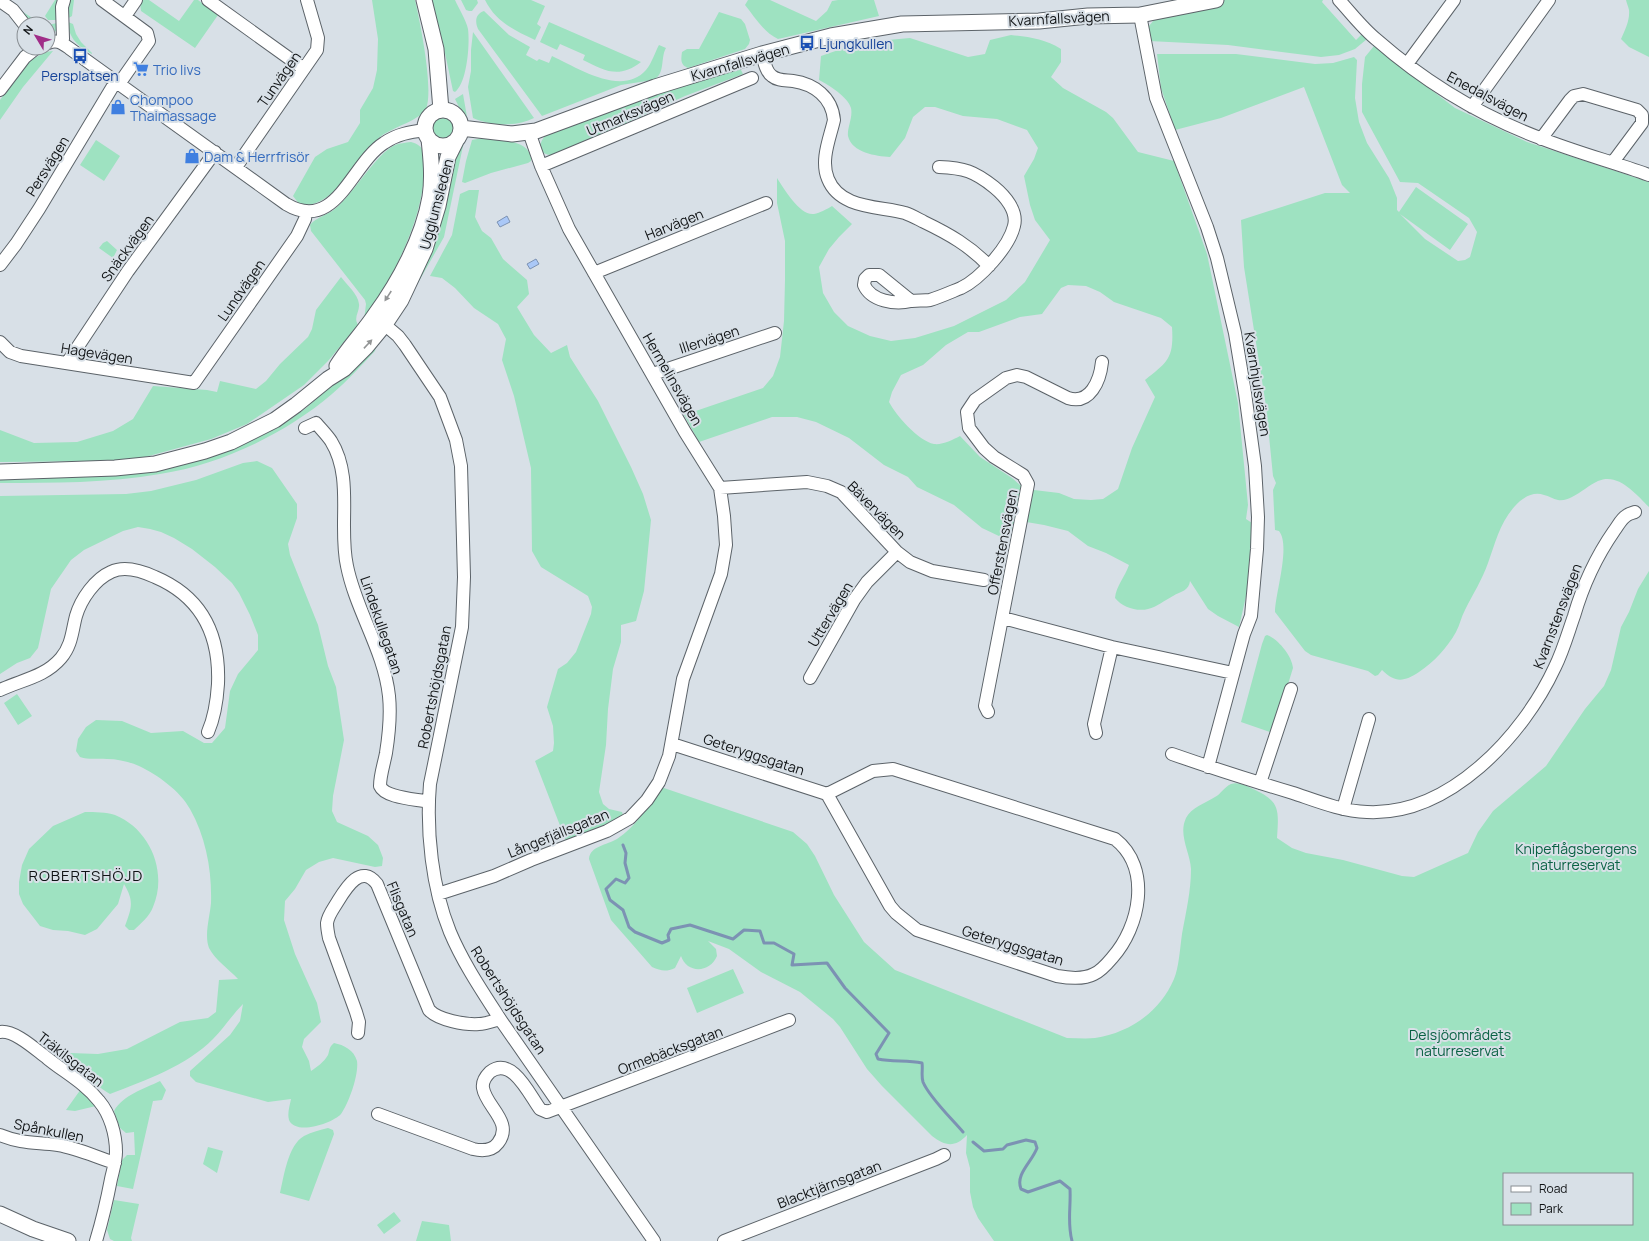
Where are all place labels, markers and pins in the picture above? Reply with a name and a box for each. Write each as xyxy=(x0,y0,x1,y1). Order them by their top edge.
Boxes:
bus stop icon: Ljungkullen xyxy=(798,34,816,52)
place label: Ljungkullen xyxy=(819,34,893,53)
bus stop icon: Persplatsen xyxy=(71,47,89,65)
supermarket icon: Trio livs xyxy=(132,60,150,78)
place label: Trio livs xyxy=(153,60,201,79)
place label: Persplatsen xyxy=(41,66,119,85)
place label: Chompoo Thaimassage xyxy=(130,90,216,125)
shop icon: Chompoo Thaimassage xyxy=(109,98,127,116)
shop icon: Dam & Herrfrisör xyxy=(183,147,201,165)
place label: Dam & Herrfrisör xyxy=(204,147,310,166)

